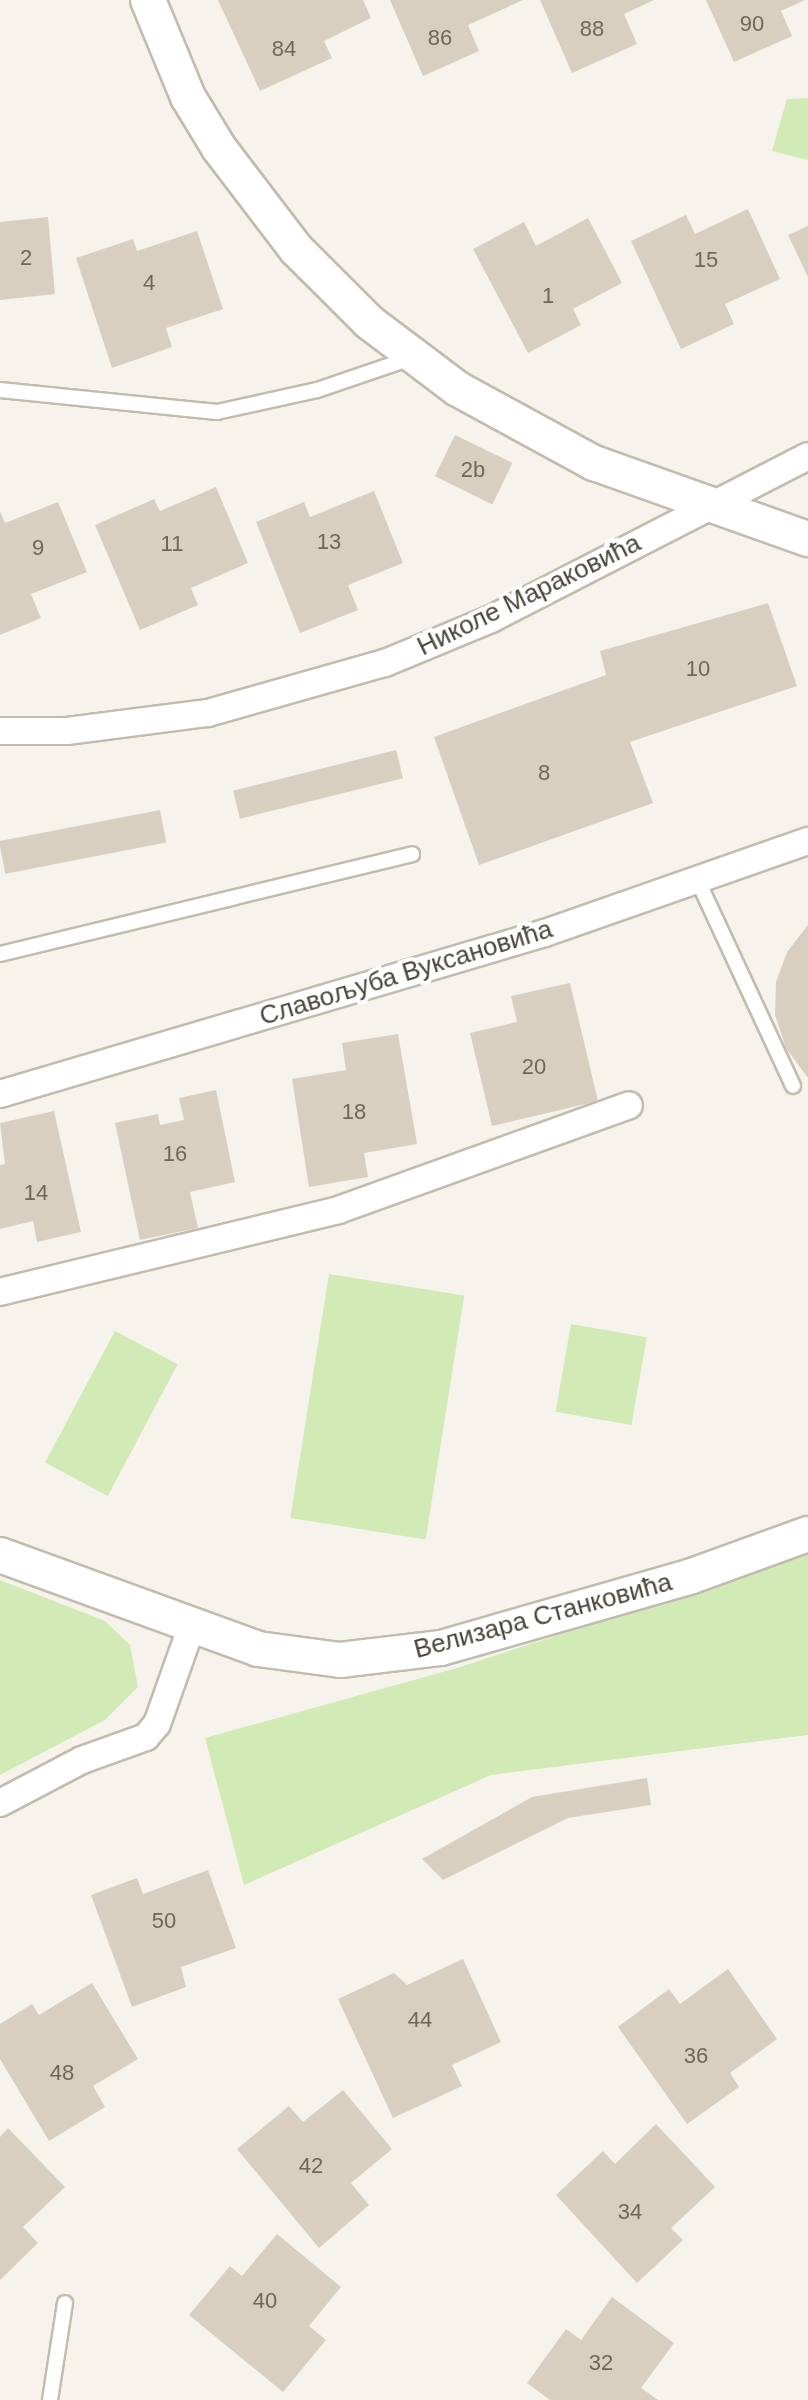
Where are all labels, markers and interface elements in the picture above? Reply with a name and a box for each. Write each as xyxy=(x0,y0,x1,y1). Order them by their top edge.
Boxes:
house number: 90 xyxy=(740,11,764,37)
house number: 88 xyxy=(580,16,604,42)
house number: 86 xyxy=(428,25,452,51)
house number: 84 xyxy=(272,36,296,62)
house number: 2 xyxy=(20,245,32,271)
house number: 15 xyxy=(694,247,718,273)
house number: 4 xyxy=(143,270,155,296)
house number: 1 xyxy=(542,283,554,309)
house number: 2b xyxy=(461,457,485,483)
street label: Николе Мараковића xyxy=(412,527,646,663)
house number: 13 xyxy=(317,529,341,555)
house number: 11 xyxy=(161,531,183,557)
house number: 9 xyxy=(32,535,44,561)
house number: 10 xyxy=(686,656,710,682)
house number: 8 xyxy=(538,760,550,786)
street label: Славољуба Вуксановића xyxy=(256,914,556,1032)
house number: 20 xyxy=(522,1054,546,1080)
house number: 18 xyxy=(342,1099,366,1125)
house number: 16 xyxy=(163,1141,187,1167)
house number: 14 xyxy=(24,1180,48,1206)
street label: Велизара Станковића xyxy=(411,1567,675,1665)
house number: 50 xyxy=(152,1908,176,1934)
house number: 44 xyxy=(408,2007,432,2033)
house number: 36 xyxy=(684,2043,708,2069)
house number: 48 xyxy=(50,2060,74,2086)
house number: 42 xyxy=(299,2153,323,2179)
house number: 34 xyxy=(618,2199,642,2225)
house number: 40 xyxy=(253,2288,277,2314)
house number: 32 xyxy=(589,2350,613,2376)

